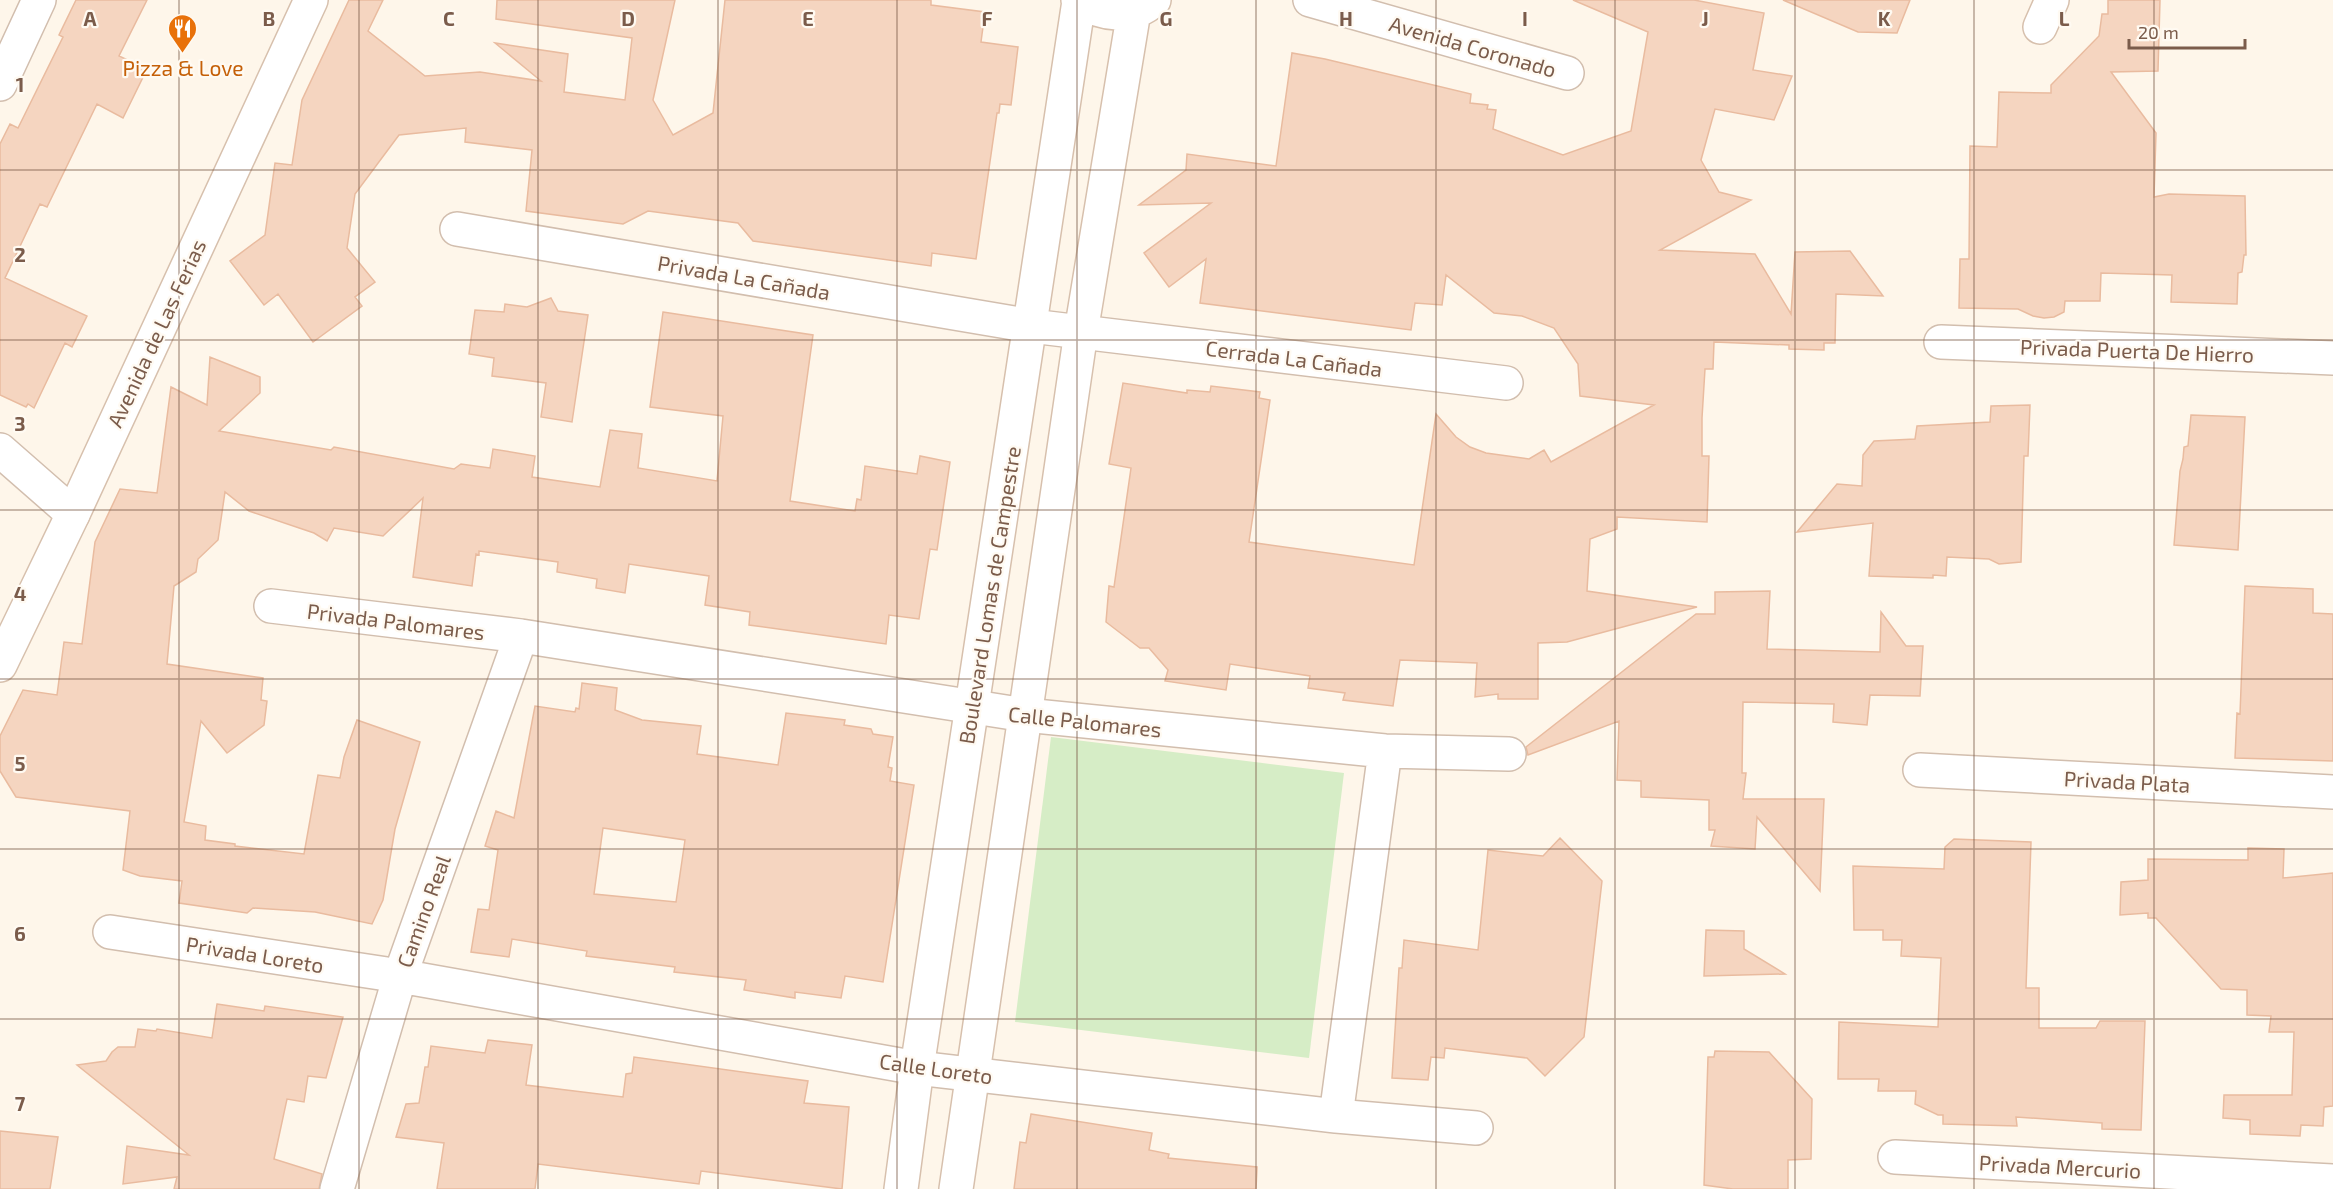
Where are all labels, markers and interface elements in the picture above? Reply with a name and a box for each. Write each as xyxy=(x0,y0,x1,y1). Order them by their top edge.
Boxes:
text: A xyxy=(83,6,97,30)
text: B xyxy=(263,6,275,30)
text: C xyxy=(443,6,455,30)
text: D xyxy=(621,6,635,30)
text: E xyxy=(802,6,814,30)
text: F xyxy=(981,6,993,30)
text: G xyxy=(1160,6,1172,30)
text: H xyxy=(1339,6,1353,30)
text: I xyxy=(1522,6,1528,30)
text: J xyxy=(1701,6,1709,30)
text: K xyxy=(1878,6,1891,30)
text: L xyxy=(2059,6,2070,30)
street label: Avenida Coronado xyxy=(1387,10,1559,82)
restaurant icon: Pizza & Love xyxy=(167,12,199,54)
scale bar xyxy=(2129,12,2244,50)
text: 20 m xyxy=(2138,21,2179,43)
place label: Pizza & Love xyxy=(123,55,243,80)
text: 1 xyxy=(16,72,24,96)
street label: Avenida de Las Ferias xyxy=(101,235,211,431)
text: 2 xyxy=(14,242,26,266)
street label: Privada La Cañada xyxy=(656,250,832,304)
street label: Privada Puerta De Hierro xyxy=(2020,333,2254,367)
street label: Cerrada La Cañada xyxy=(1204,335,1384,381)
text: 3 xyxy=(14,411,26,435)
street label: Boulevard Lomas de Campestre xyxy=(953,444,1025,746)
text: 4 xyxy=(14,581,27,605)
street label: Privada Palomares xyxy=(306,598,486,644)
street label: Calle Palomares xyxy=(1007,701,1163,741)
text: 5 xyxy=(14,751,26,775)
street label: Privada Plata xyxy=(2063,765,2191,797)
street label: Camino Real xyxy=(391,851,455,971)
text: 6 xyxy=(14,921,26,945)
street label: Privada Loreto xyxy=(184,931,326,977)
street label: Calle Loreto xyxy=(878,1048,994,1088)
text: 7 xyxy=(15,1091,26,1115)
street label: Privada Mercurio xyxy=(1978,1149,2142,1183)

